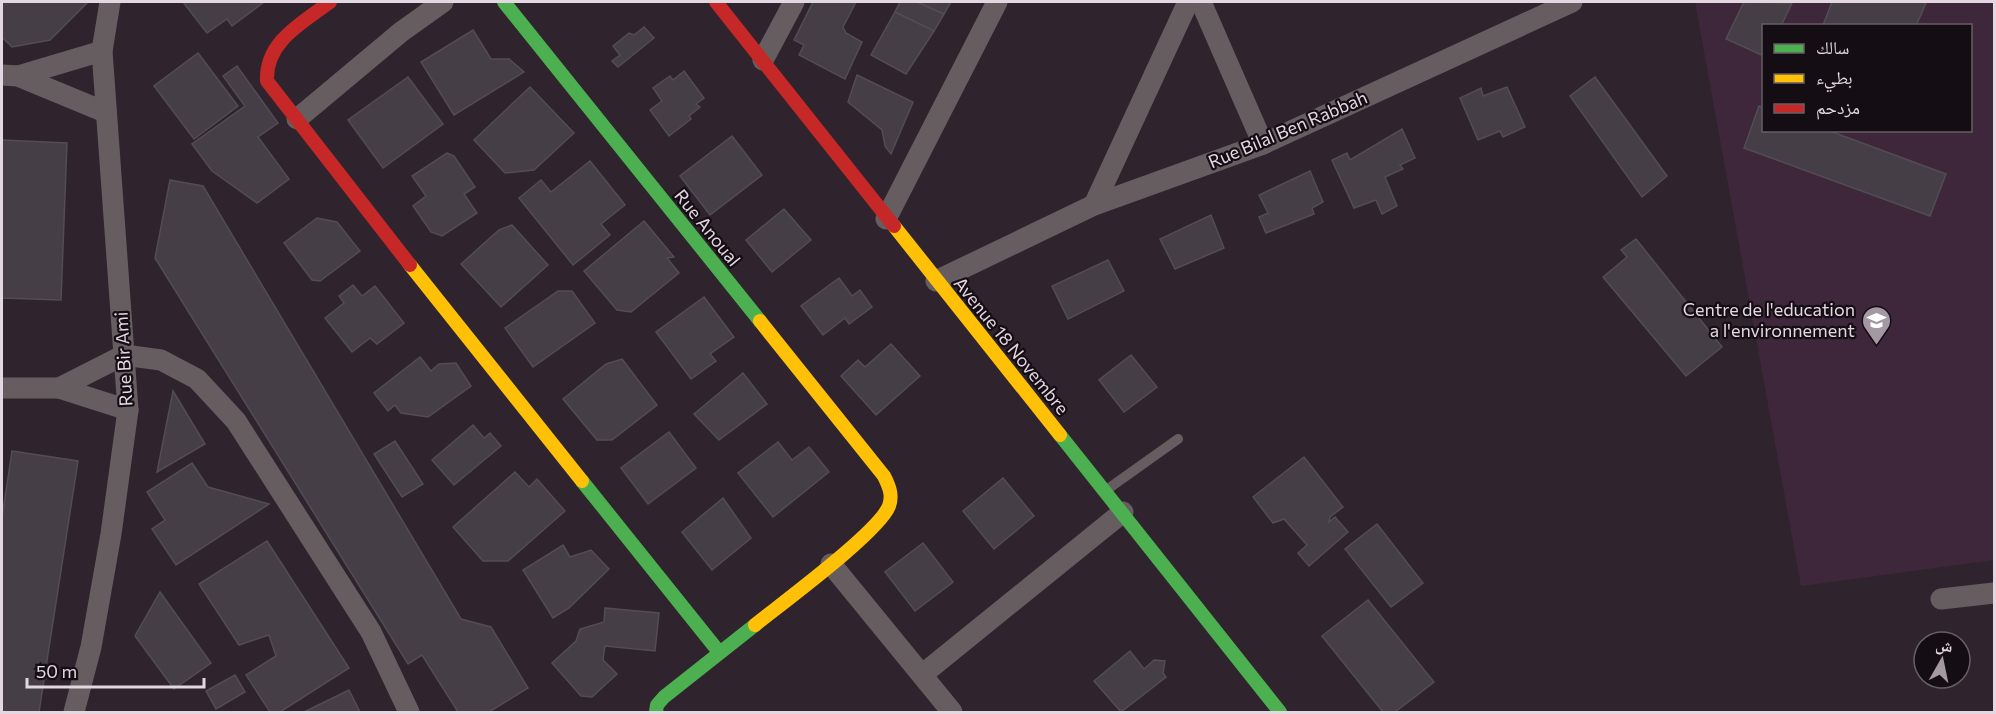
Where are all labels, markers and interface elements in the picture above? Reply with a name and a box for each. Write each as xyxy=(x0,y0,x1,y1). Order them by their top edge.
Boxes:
legend xyxy=(1762,24,1972,132)
text: سالك xyxy=(1816,36,1849,58)
text: بطيء xyxy=(1816,66,1853,93)
street label: Rue Bilal Ben Rabbah xyxy=(1205,86,1370,173)
text: مزدحم xyxy=(1816,96,1860,120)
street label: Rue Anoual xyxy=(670,185,745,270)
street label: Avenue 18 Novembre xyxy=(950,272,1074,419)
place label: Centre de l'education a l'environnement xyxy=(1683,298,1855,341)
school or university icon: Centre de l'education a l'environnement xyxy=(1860,304,1892,346)
street label: Rue Bir Ami xyxy=(110,311,136,407)
north arrow xyxy=(1912,630,1972,690)
text: ش xyxy=(1934,634,1954,656)
scale bar xyxy=(27,651,204,689)
text: 50 m xyxy=(36,660,77,682)

